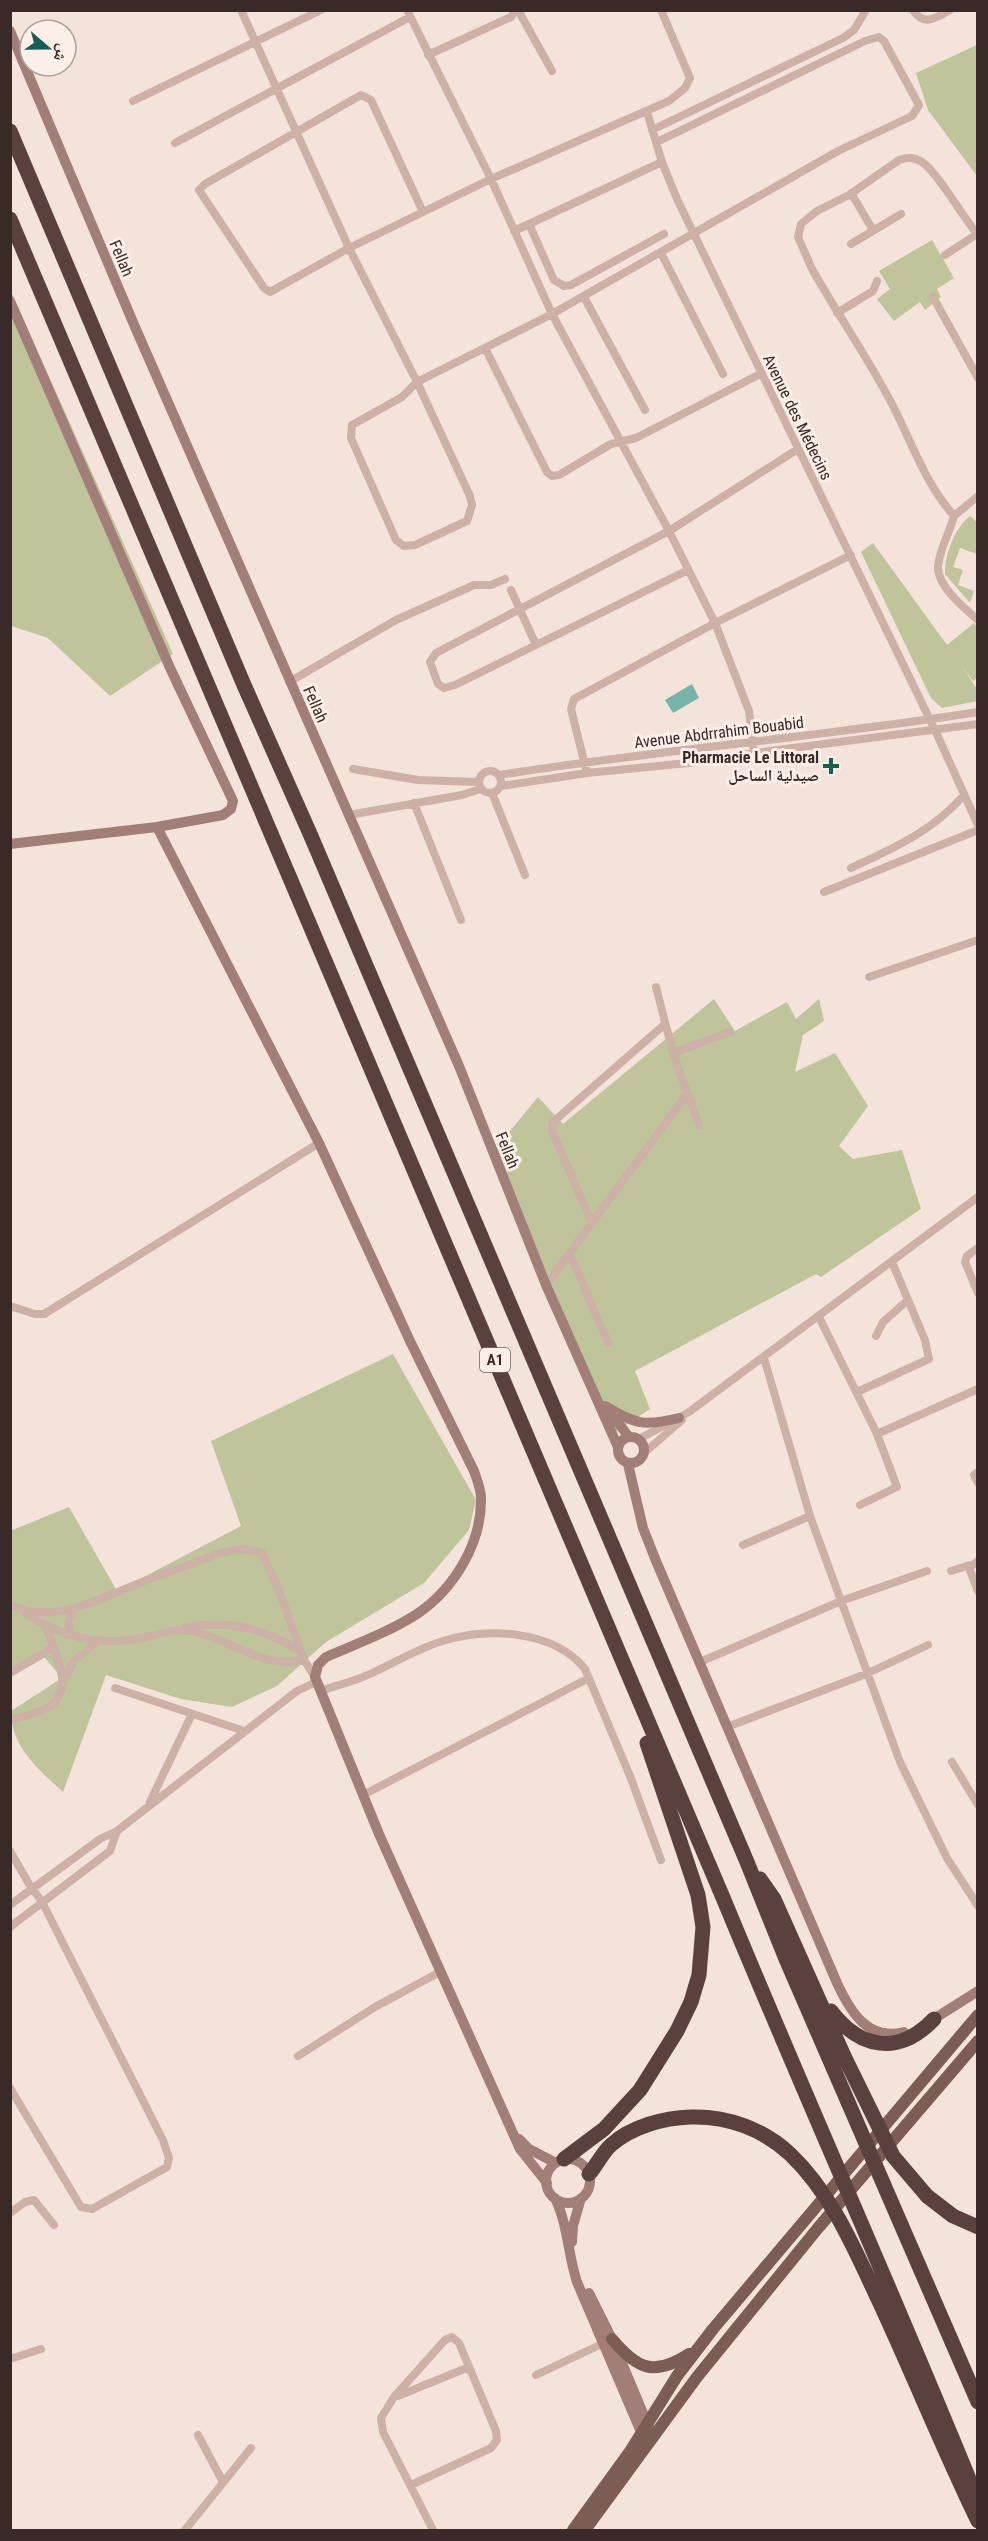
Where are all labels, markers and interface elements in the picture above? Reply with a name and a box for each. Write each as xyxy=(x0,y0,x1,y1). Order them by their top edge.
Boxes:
north arrow xyxy=(18,18,78,78)
text: ش xyxy=(50,42,73,64)
street label: Fellah xyxy=(105,237,138,279)
street label: Avenue des Médecins xyxy=(759,351,836,483)
street label: Fellah xyxy=(299,683,332,725)
street label: Avenue Abdrrahim Bouabid xyxy=(633,713,805,752)
place label: Pharmacie Le Littoral صيدلية الساحل xyxy=(682,748,819,785)
marker: Pharmacie Le Littoral صيدلية الساحل xyxy=(824,759,838,773)
street label: Fellah xyxy=(492,1129,523,1171)
road number: A1 xyxy=(480,1348,510,1372)

